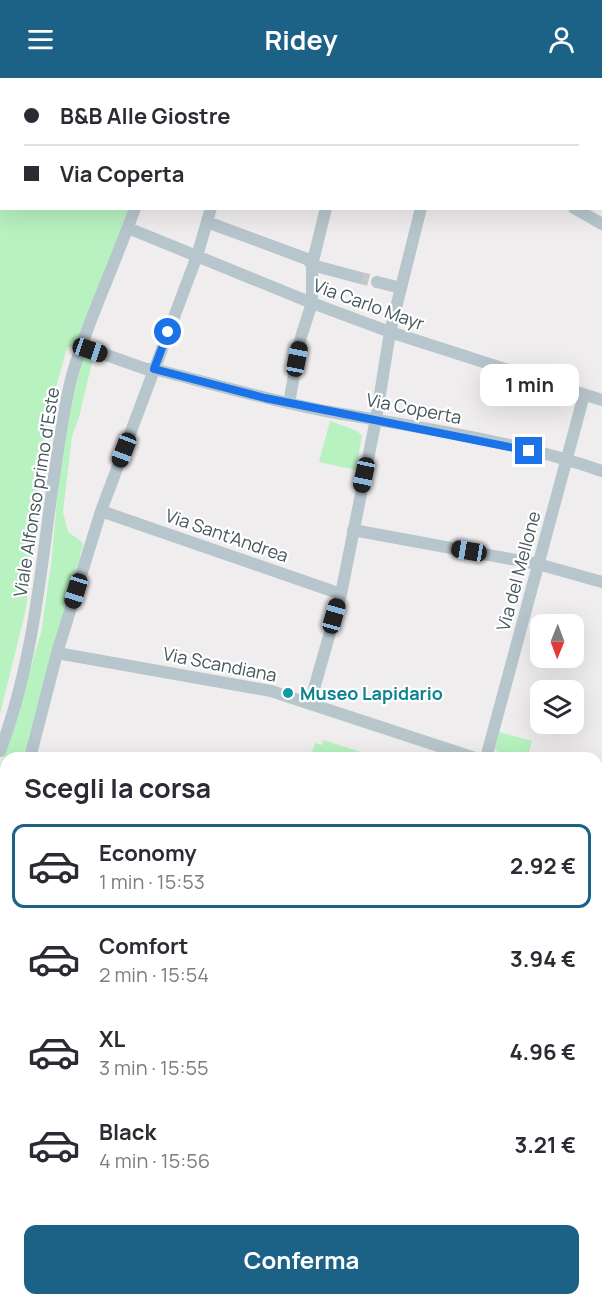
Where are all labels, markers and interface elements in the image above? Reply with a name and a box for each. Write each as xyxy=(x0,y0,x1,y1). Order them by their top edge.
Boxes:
text: Ridey xyxy=(264,21,338,58)
icon: menu xyxy=(24,23,57,56)
icon: person xyxy=(545,23,578,56)
text: B&B Alle Giostre xyxy=(60,101,230,131)
text: Via Coperta xyxy=(60,159,185,189)
street label: Via Carlo Mayr xyxy=(310,273,428,335)
route start xyxy=(154,318,181,345)
car xyxy=(70,336,110,364)
car xyxy=(285,340,309,378)
callout: 1 min xyxy=(480,364,578,406)
text: 1 min xyxy=(505,371,554,398)
street label: Viale Alfonso primo d'Este xyxy=(8,385,64,599)
street label: Via Coperta xyxy=(364,387,464,429)
car xyxy=(109,430,139,470)
route end xyxy=(515,437,542,464)
car xyxy=(351,456,377,494)
street label: Via Sant'Andrea xyxy=(162,503,292,567)
street label: Via del Mellone xyxy=(490,508,546,634)
car xyxy=(450,539,488,563)
car xyxy=(62,571,90,611)
car xyxy=(320,596,348,636)
north arrow xyxy=(530,614,584,668)
map controls xyxy=(530,614,584,734)
street label: Via Scandiana xyxy=(161,641,279,687)
button: layers xyxy=(530,680,584,734)
place label: Museo Lapidario xyxy=(300,681,443,705)
marker: Museo Lapidario xyxy=(281,686,295,700)
text: Scegli la corsa xyxy=(24,769,211,806)
text: Economy xyxy=(99,838,197,868)
icon: car xyxy=(27,839,81,893)
text: 2.92 € xyxy=(510,851,576,881)
text: 1 min · 15:53 xyxy=(99,868,205,895)
text: Comfort xyxy=(99,931,188,961)
icon: car xyxy=(27,932,81,986)
text: 3.94 € xyxy=(510,944,576,974)
text: 2 min · 15:54 xyxy=(99,961,209,988)
text: XL xyxy=(99,1024,125,1054)
icon: car xyxy=(27,1025,81,1079)
text: 4.96 € xyxy=(510,1037,576,1067)
text: 3 min · 15:55 xyxy=(99,1054,209,1081)
text: Black xyxy=(99,1117,156,1147)
icon: car xyxy=(27,1118,81,1172)
text: 3.21 € xyxy=(514,1130,576,1160)
text: 4 min · 15:56 xyxy=(99,1147,210,1174)
button: Conferma xyxy=(24,1225,579,1294)

